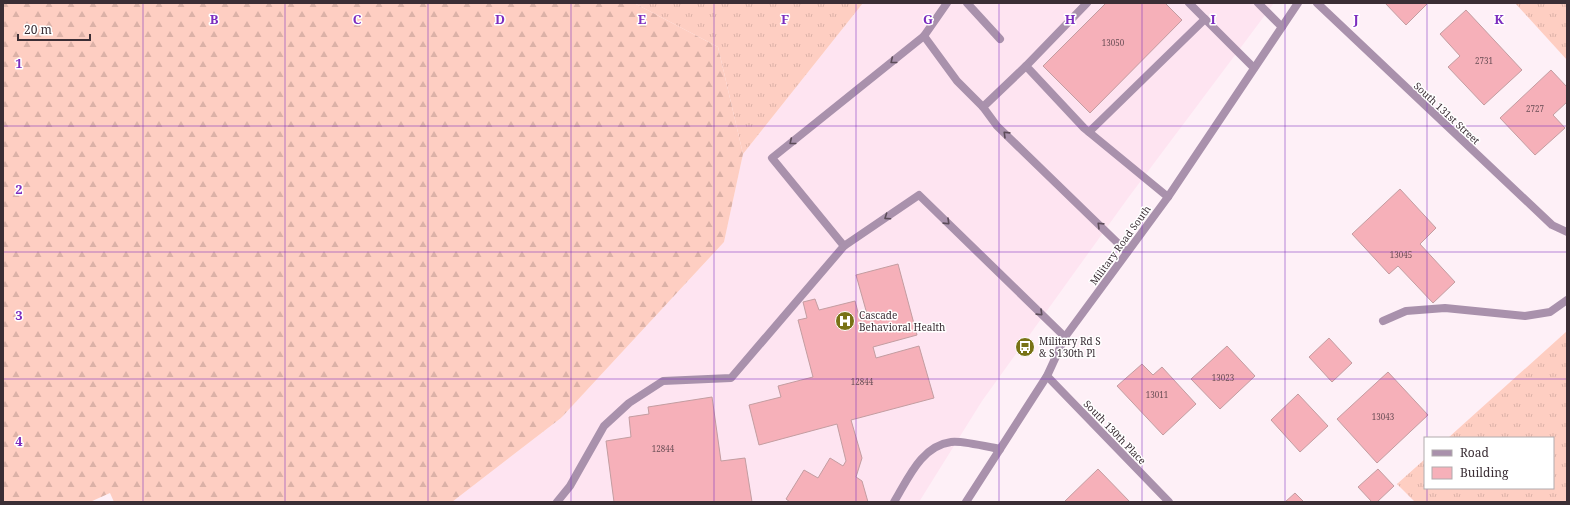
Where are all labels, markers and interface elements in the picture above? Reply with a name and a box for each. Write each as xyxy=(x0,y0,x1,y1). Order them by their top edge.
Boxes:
text: B xyxy=(210,10,219,28)
text: C xyxy=(353,10,362,28)
text: D xyxy=(495,10,505,28)
text: E xyxy=(638,10,647,28)
text: F xyxy=(781,10,789,28)
text: G xyxy=(923,10,933,28)
text: H xyxy=(1065,10,1076,28)
text: I xyxy=(1210,10,1216,28)
text: J xyxy=(1352,10,1359,28)
text: K xyxy=(1494,10,1504,28)
scale bar xyxy=(18,16,90,42)
text: 20 m xyxy=(24,21,52,38)
house number: 13050 xyxy=(1102,37,1125,48)
text: 1 xyxy=(15,54,23,72)
house number: 2731 xyxy=(1475,55,1493,66)
one-way arrow xyxy=(891,56,898,63)
street label: South 131st Street xyxy=(1411,79,1483,148)
house number: 2727 xyxy=(1526,103,1544,114)
one-way arrow xyxy=(1003,132,1011,139)
one-way arrow xyxy=(789,138,797,145)
text: 2 xyxy=(15,180,23,198)
street label: Military Road South xyxy=(1086,202,1154,288)
one-way arrow xyxy=(884,212,891,220)
one-way arrow xyxy=(942,217,950,225)
one-way arrow xyxy=(1097,222,1105,230)
house number: 13045 xyxy=(1390,249,1412,260)
text: 3 xyxy=(15,306,23,324)
place label: Cascade Behavioral Health xyxy=(859,308,946,334)
one-way arrow xyxy=(1035,308,1043,316)
hospital icon: Cascade Behavioral Health xyxy=(834,310,856,332)
place label: Military Rd S & S 130th Pl xyxy=(1039,334,1101,360)
bus stop icon: Military Rd S & S 130th Pl xyxy=(1014,336,1036,358)
house number: 13023 xyxy=(1212,372,1235,383)
house number: 12844 xyxy=(851,376,874,387)
house number: 13011 xyxy=(1146,389,1168,400)
street label: South 130th Place xyxy=(1081,397,1149,467)
house number: 13043 xyxy=(1372,411,1395,422)
text: 4 xyxy=(15,432,23,450)
legend xyxy=(1424,437,1554,489)
house number: 12844 xyxy=(652,443,675,454)
text: Road xyxy=(1460,444,1490,461)
text: Building xyxy=(1460,464,1509,481)

